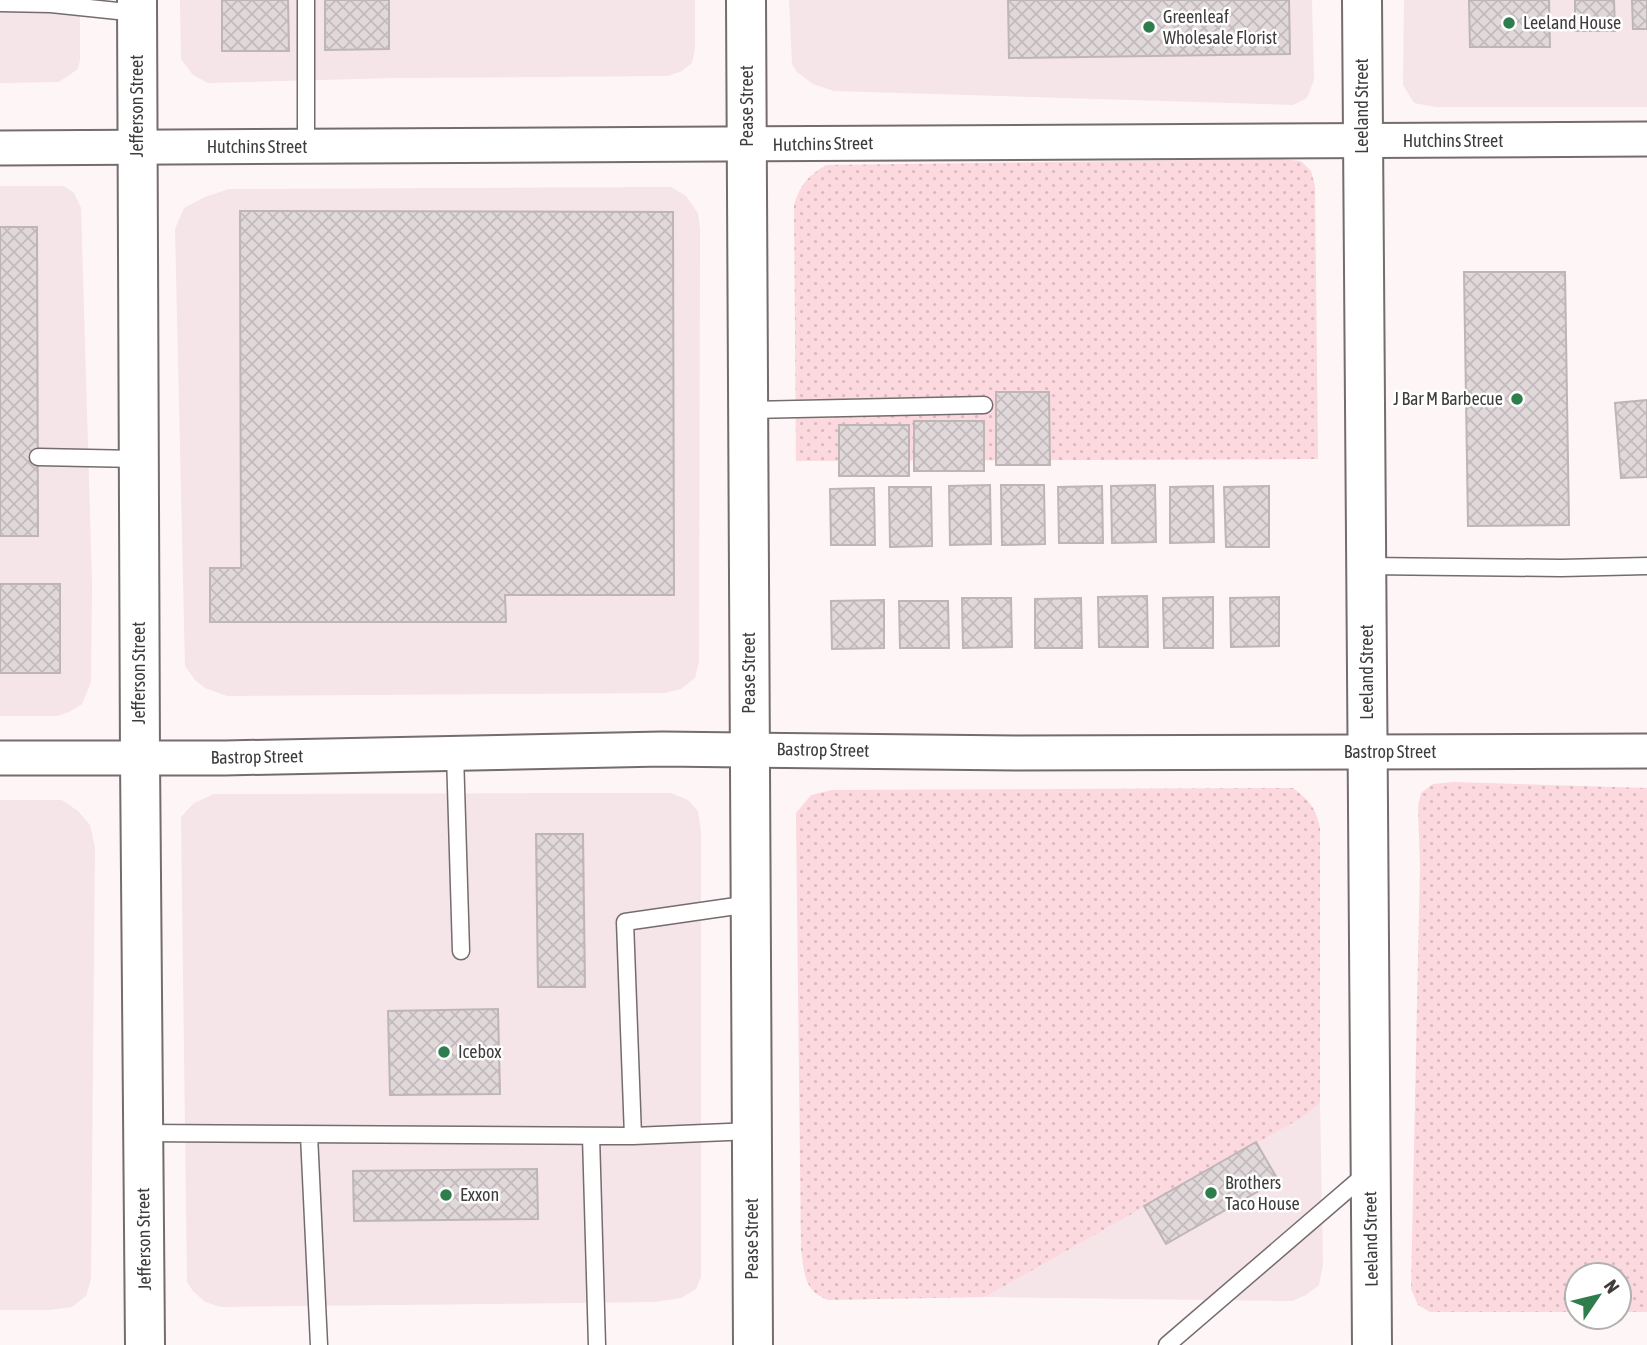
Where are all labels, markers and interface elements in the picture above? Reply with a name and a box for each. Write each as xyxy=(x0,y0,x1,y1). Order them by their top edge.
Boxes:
place label: Greenleaf Wholesale Florist xyxy=(1163,6,1277,48)
place label: Leeland House xyxy=(1523,12,1621,33)
marker: Leeland House xyxy=(1501,15,1517,31)
marker: Greenleaf Wholesale Florist xyxy=(1141,19,1157,35)
street label: Jefferson Street xyxy=(126,55,147,157)
street label: Leeland Street xyxy=(1351,58,1372,154)
street label: Pease Street xyxy=(736,65,757,147)
street label: Hutchins Street xyxy=(1403,130,1503,151)
street label: Hutchins Street xyxy=(772,132,874,155)
street label: Hutchins Street xyxy=(207,136,307,157)
place label: J Bar M Barbecue xyxy=(1393,388,1503,409)
marker: J Bar M Barbecue xyxy=(1509,391,1525,407)
street label: Jefferson Street xyxy=(128,622,149,724)
street label: Leeland Street xyxy=(1356,624,1377,720)
street label: Pease Street xyxy=(738,632,759,714)
street label: Bastrop Street xyxy=(776,738,870,761)
street label: Bastrop Street xyxy=(1344,741,1436,762)
street label: Bastrop Street xyxy=(210,745,304,768)
place label: Icebox xyxy=(458,1041,502,1062)
marker: Icebox xyxy=(436,1044,452,1060)
place label: Brothers Taco House xyxy=(1225,1172,1300,1214)
place label: Exxon xyxy=(460,1184,499,1205)
marker: Brothers Taco House xyxy=(1203,1185,1219,1201)
street label: Jefferson Street xyxy=(132,1187,155,1291)
marker: Exxon xyxy=(438,1187,454,1203)
street label: Leeland Street xyxy=(1359,1191,1382,1287)
street label: Pease Street xyxy=(741,1198,762,1280)
north arrow xyxy=(1563,1261,1633,1331)
text: N xyxy=(1600,1275,1624,1297)

